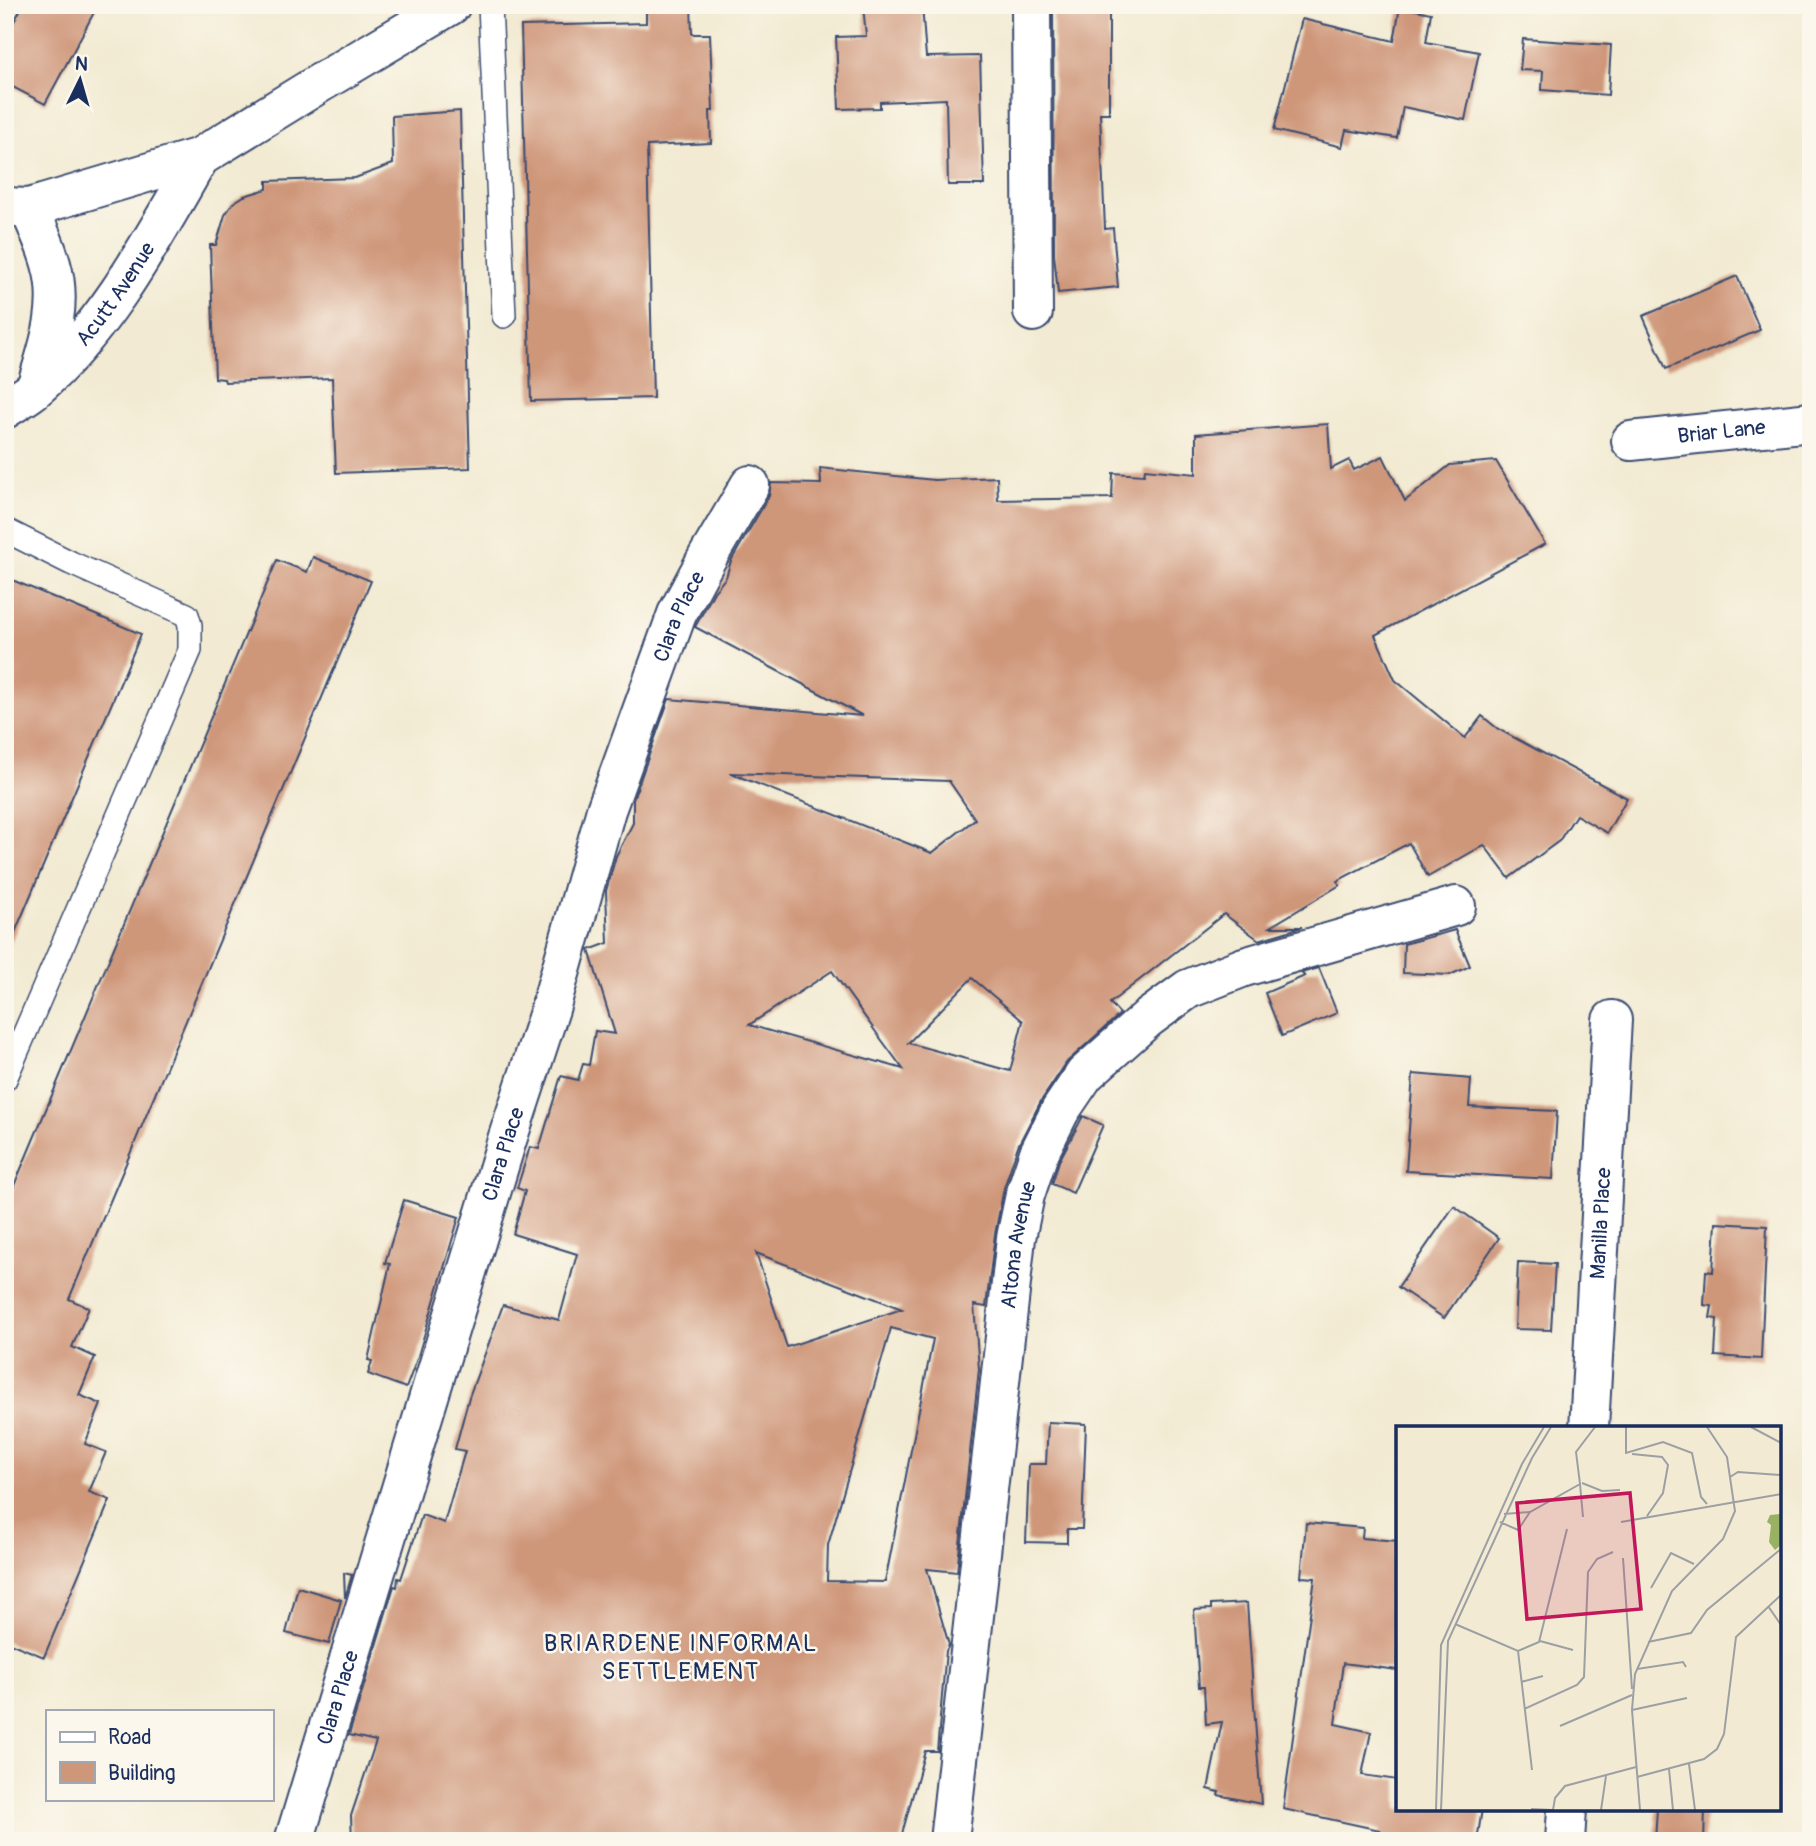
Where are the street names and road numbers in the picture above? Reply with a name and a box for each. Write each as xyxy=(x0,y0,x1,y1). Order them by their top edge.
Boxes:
street label: Acutt Avenue xyxy=(70,236,161,352)
street label: Briar Lane xyxy=(1676,413,1767,450)
street label: Clara Place xyxy=(647,566,711,666)
street label: Clara Place xyxy=(476,1103,531,1204)
street label: Manilla Place xyxy=(1584,1166,1617,1280)
street label: Altona Avenue xyxy=(995,1177,1042,1310)
street label: Clara Place xyxy=(311,1647,365,1748)

